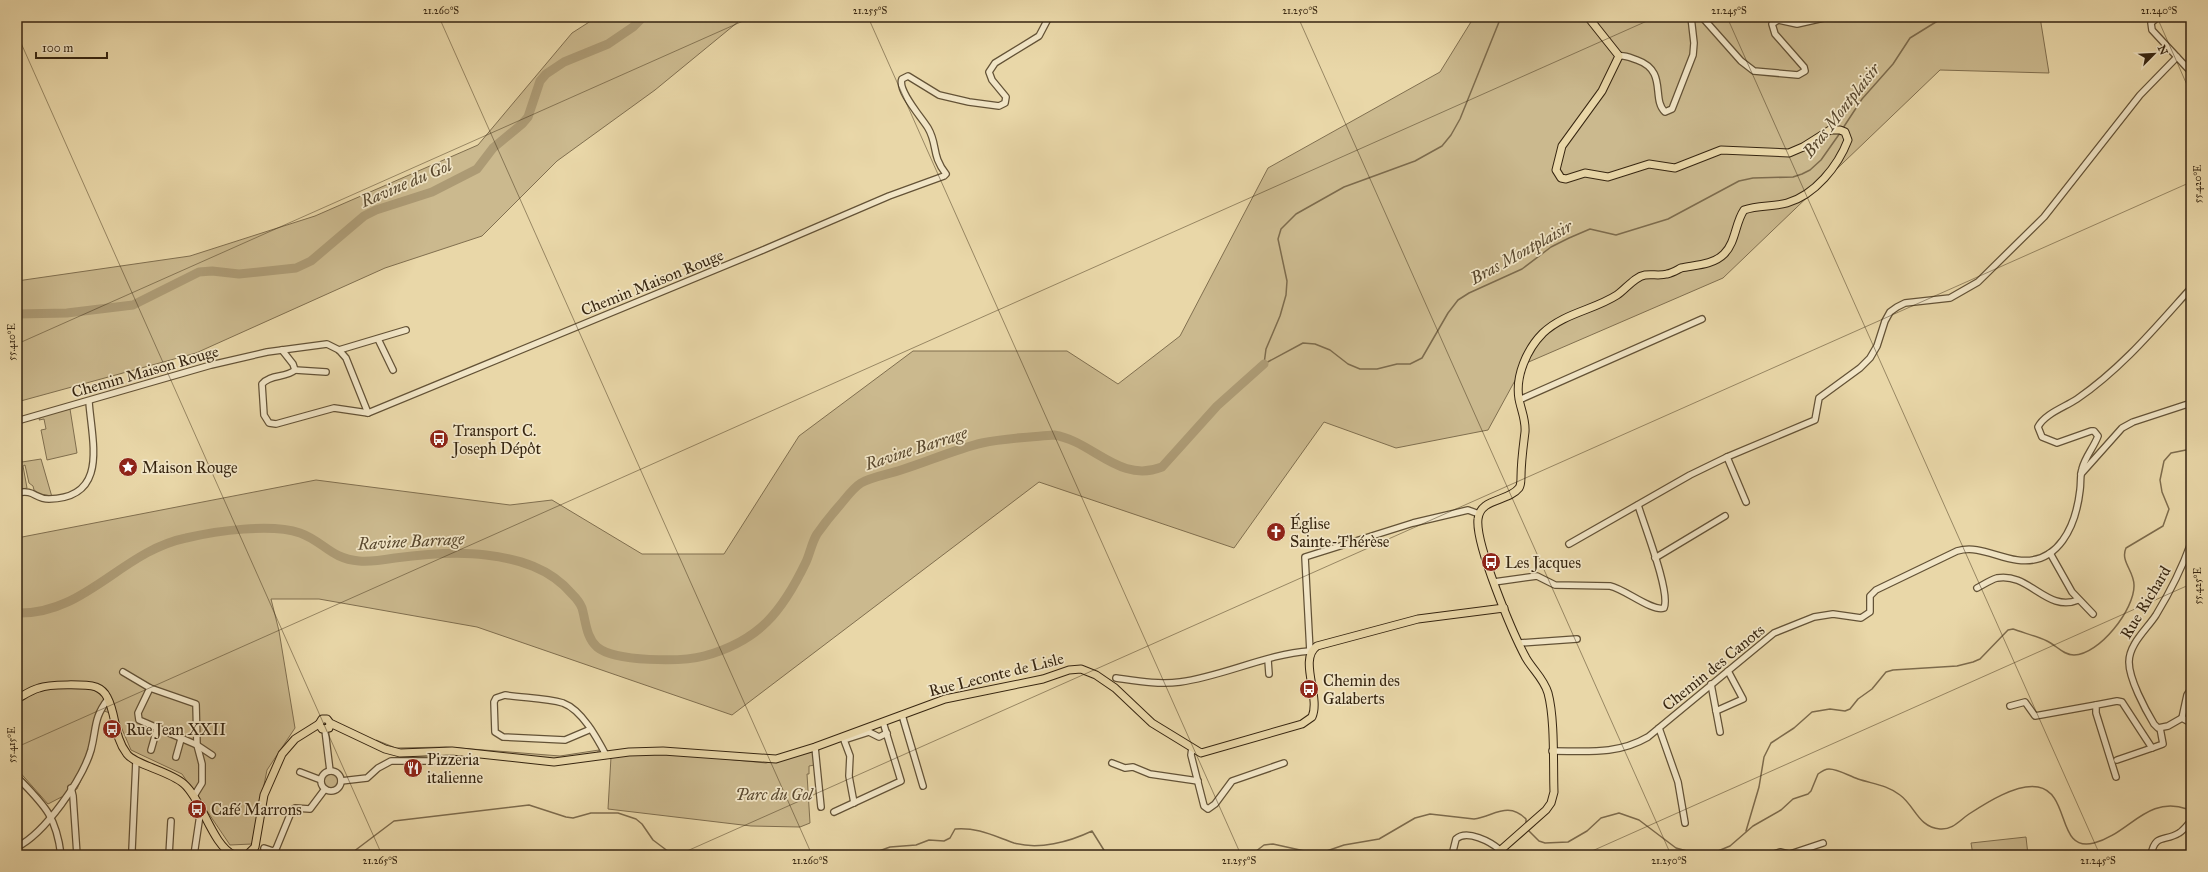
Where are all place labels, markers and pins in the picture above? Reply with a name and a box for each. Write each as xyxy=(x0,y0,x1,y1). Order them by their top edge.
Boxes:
place label: Transport C. Joseph Dépôt xyxy=(451,421,542,459)
bus stop icon: Transport C. Joseph Dépôt xyxy=(428,428,450,450)
place icon: Maison Rouge xyxy=(117,456,139,478)
place label: Maison Rouge xyxy=(142,458,238,478)
place label: Église Sainte-Thérèse xyxy=(1290,512,1390,551)
church icon: Église Sainte-Thérèse xyxy=(1265,521,1287,543)
bus stop icon: Les Jacques xyxy=(1480,551,1502,573)
place label: Les Jacques xyxy=(1505,553,1581,573)
place label: Chemin des Galaberts xyxy=(1323,671,1400,708)
bus stop icon: Chemin des Galaberts xyxy=(1298,678,1320,700)
bus stop icon: Rue Jean XXII xyxy=(101,718,123,740)
place label: Rue Jean XXII xyxy=(126,720,226,740)
place label: Pizzeria italienne xyxy=(427,750,483,787)
restaurant icon: Pizzeria italienne xyxy=(402,757,424,779)
bus stop icon: Café Marrons xyxy=(186,798,208,820)
place label: Café Marrons xyxy=(211,800,302,819)

